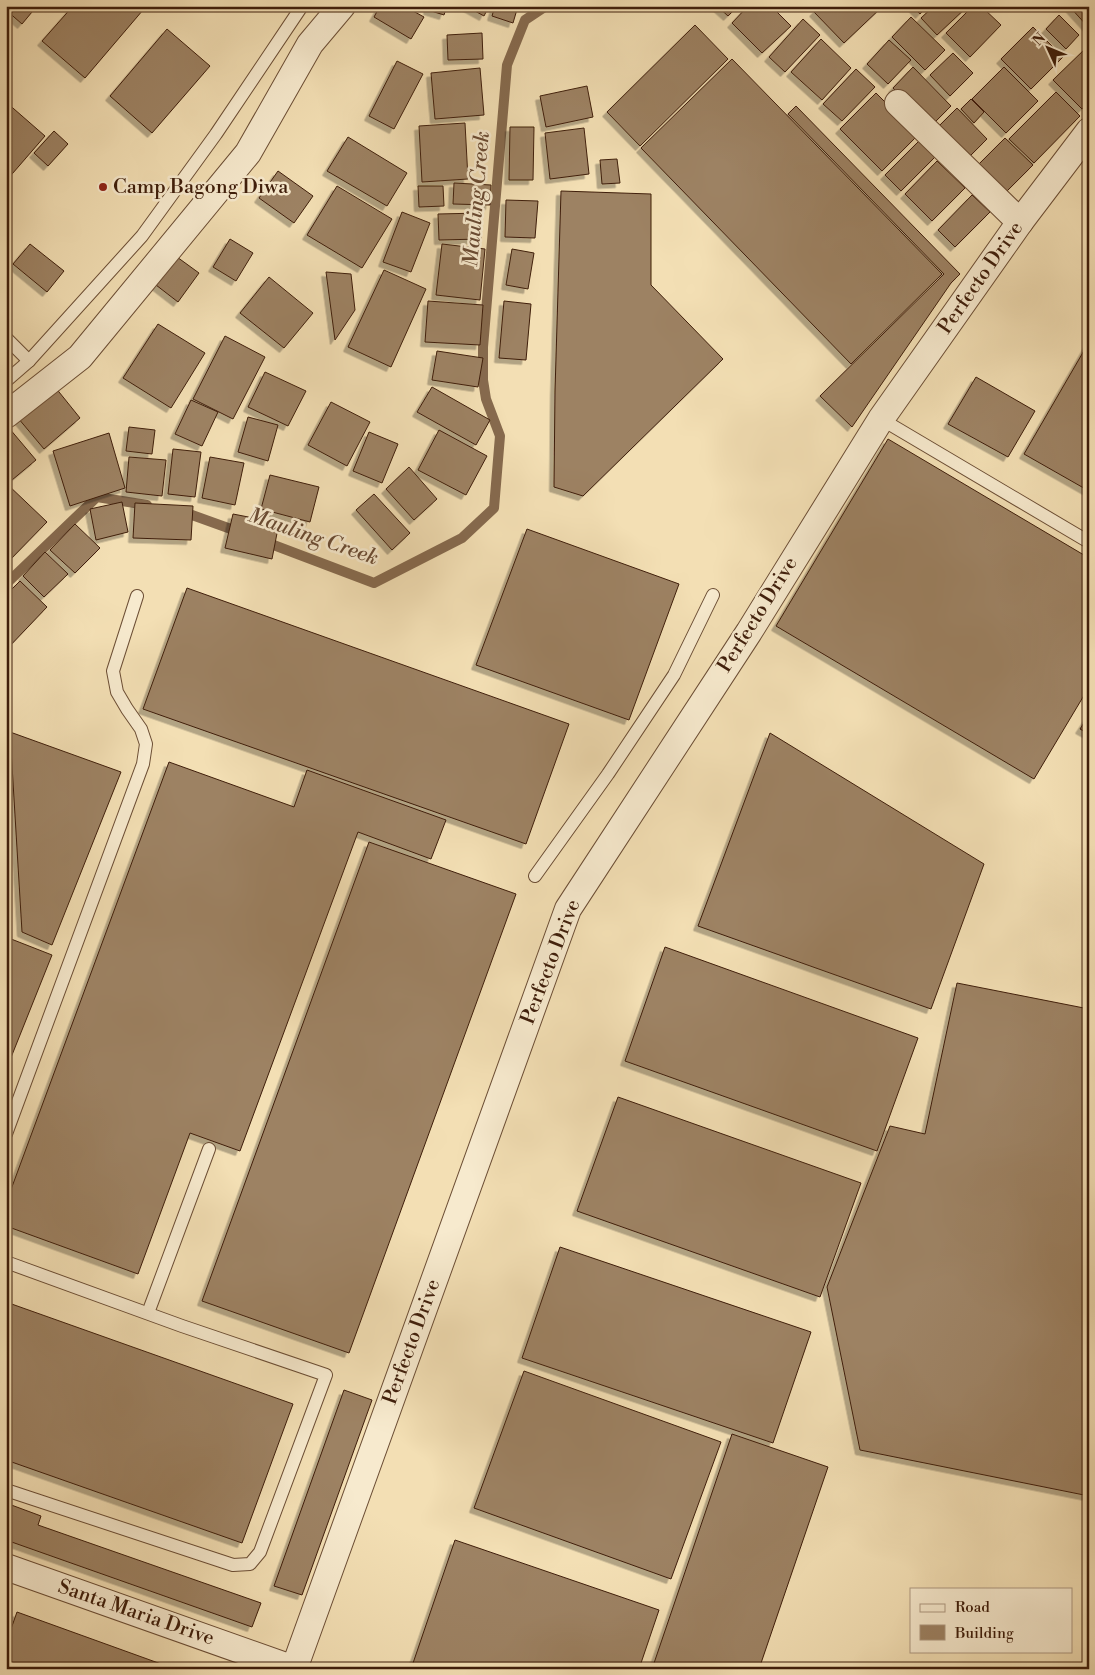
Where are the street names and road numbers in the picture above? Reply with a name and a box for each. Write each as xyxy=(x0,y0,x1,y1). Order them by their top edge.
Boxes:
street label: Perfecto Drive xyxy=(933,217,1029,339)
street label: Perfecto Drive xyxy=(712,552,804,678)
street label: Perfecto Drive xyxy=(516,896,586,1028)
street label: Perfecto Drive xyxy=(378,1276,446,1408)
street label: Santa Maria Drive xyxy=(55,1575,217,1651)

